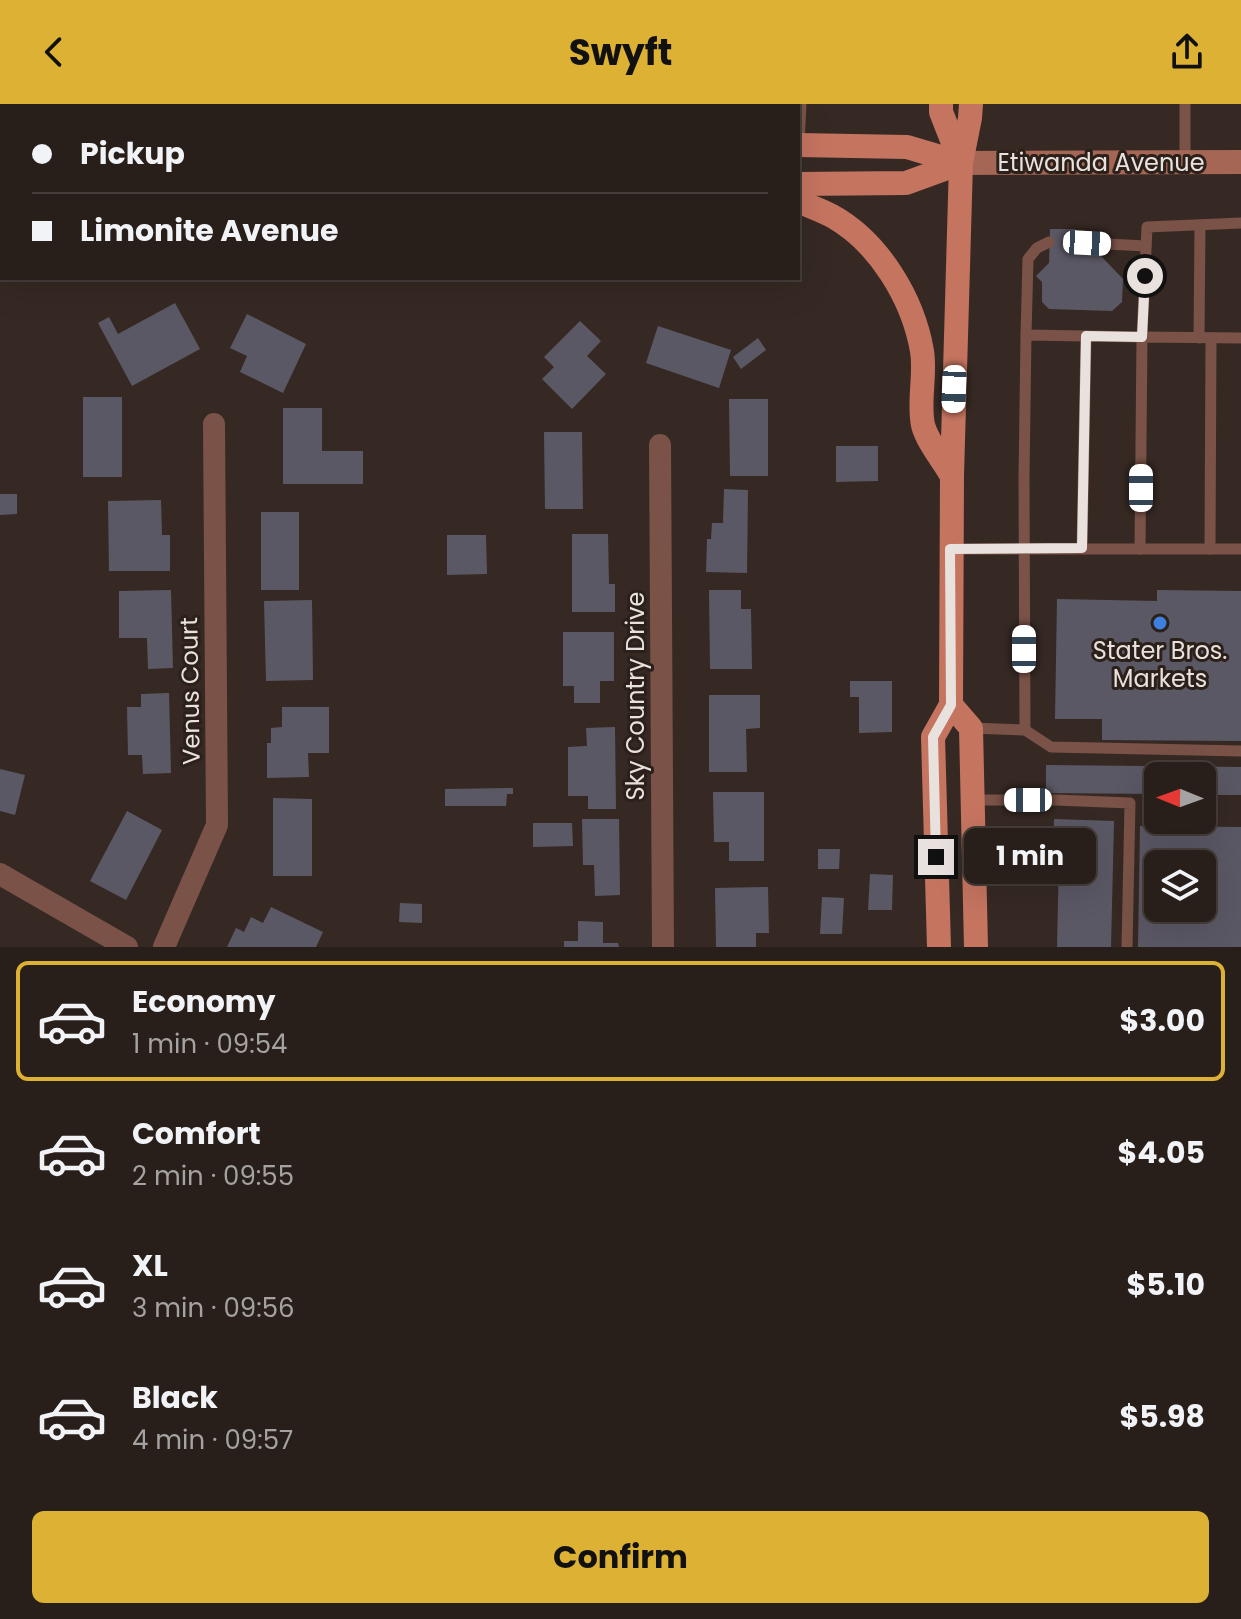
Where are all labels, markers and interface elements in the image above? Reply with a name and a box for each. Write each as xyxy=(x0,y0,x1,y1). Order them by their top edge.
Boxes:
text: Swyft xyxy=(569,27,672,78)
icon: back xyxy=(32,30,76,74)
icon: share xyxy=(1165,30,1209,74)
text: Pickup xyxy=(80,132,185,175)
street label: Etiwanda Avenue xyxy=(997,146,1205,179)
text: Limonite Avenue xyxy=(80,209,338,252)
car xyxy=(1062,230,1112,256)
route start xyxy=(1127,258,1163,294)
car xyxy=(941,365,967,413)
car xyxy=(1129,464,1153,512)
street label: Sky Country Drive xyxy=(619,592,652,800)
marker: Stater Bros. Markets xyxy=(1151,614,1169,632)
street label: Venus Court xyxy=(172,617,208,765)
car xyxy=(1012,625,1036,673)
place label: Stater Bros. Markets xyxy=(1093,634,1227,695)
north arrow xyxy=(1144,762,1216,834)
map controls xyxy=(1144,762,1216,922)
car xyxy=(1004,788,1052,812)
callout: 1 min xyxy=(964,829,1096,885)
text: 1 min xyxy=(996,838,1064,874)
route end xyxy=(918,839,954,875)
button: layers xyxy=(1144,850,1216,922)
text: Economy xyxy=(132,980,276,1023)
icon: car xyxy=(36,985,108,1057)
text: $3.00 xyxy=(1120,999,1205,1042)
text: 1 min · 09:54 xyxy=(132,1026,287,1062)
text: Comfort xyxy=(132,1112,261,1155)
icon: car xyxy=(36,1117,108,1189)
text: $4.05 xyxy=(1117,1131,1205,1174)
text: 2 min · 09:55 xyxy=(132,1158,294,1194)
text: XL xyxy=(132,1244,168,1287)
icon: car xyxy=(36,1249,108,1321)
text: $5.10 xyxy=(1126,1263,1205,1306)
text: 3 min · 09:56 xyxy=(132,1290,295,1326)
text: Black xyxy=(132,1376,218,1419)
icon: car xyxy=(36,1381,108,1453)
text: $5.98 xyxy=(1119,1395,1205,1438)
text: 4 min · 09:57 xyxy=(132,1422,293,1458)
button: Confirm xyxy=(32,1511,1209,1603)

